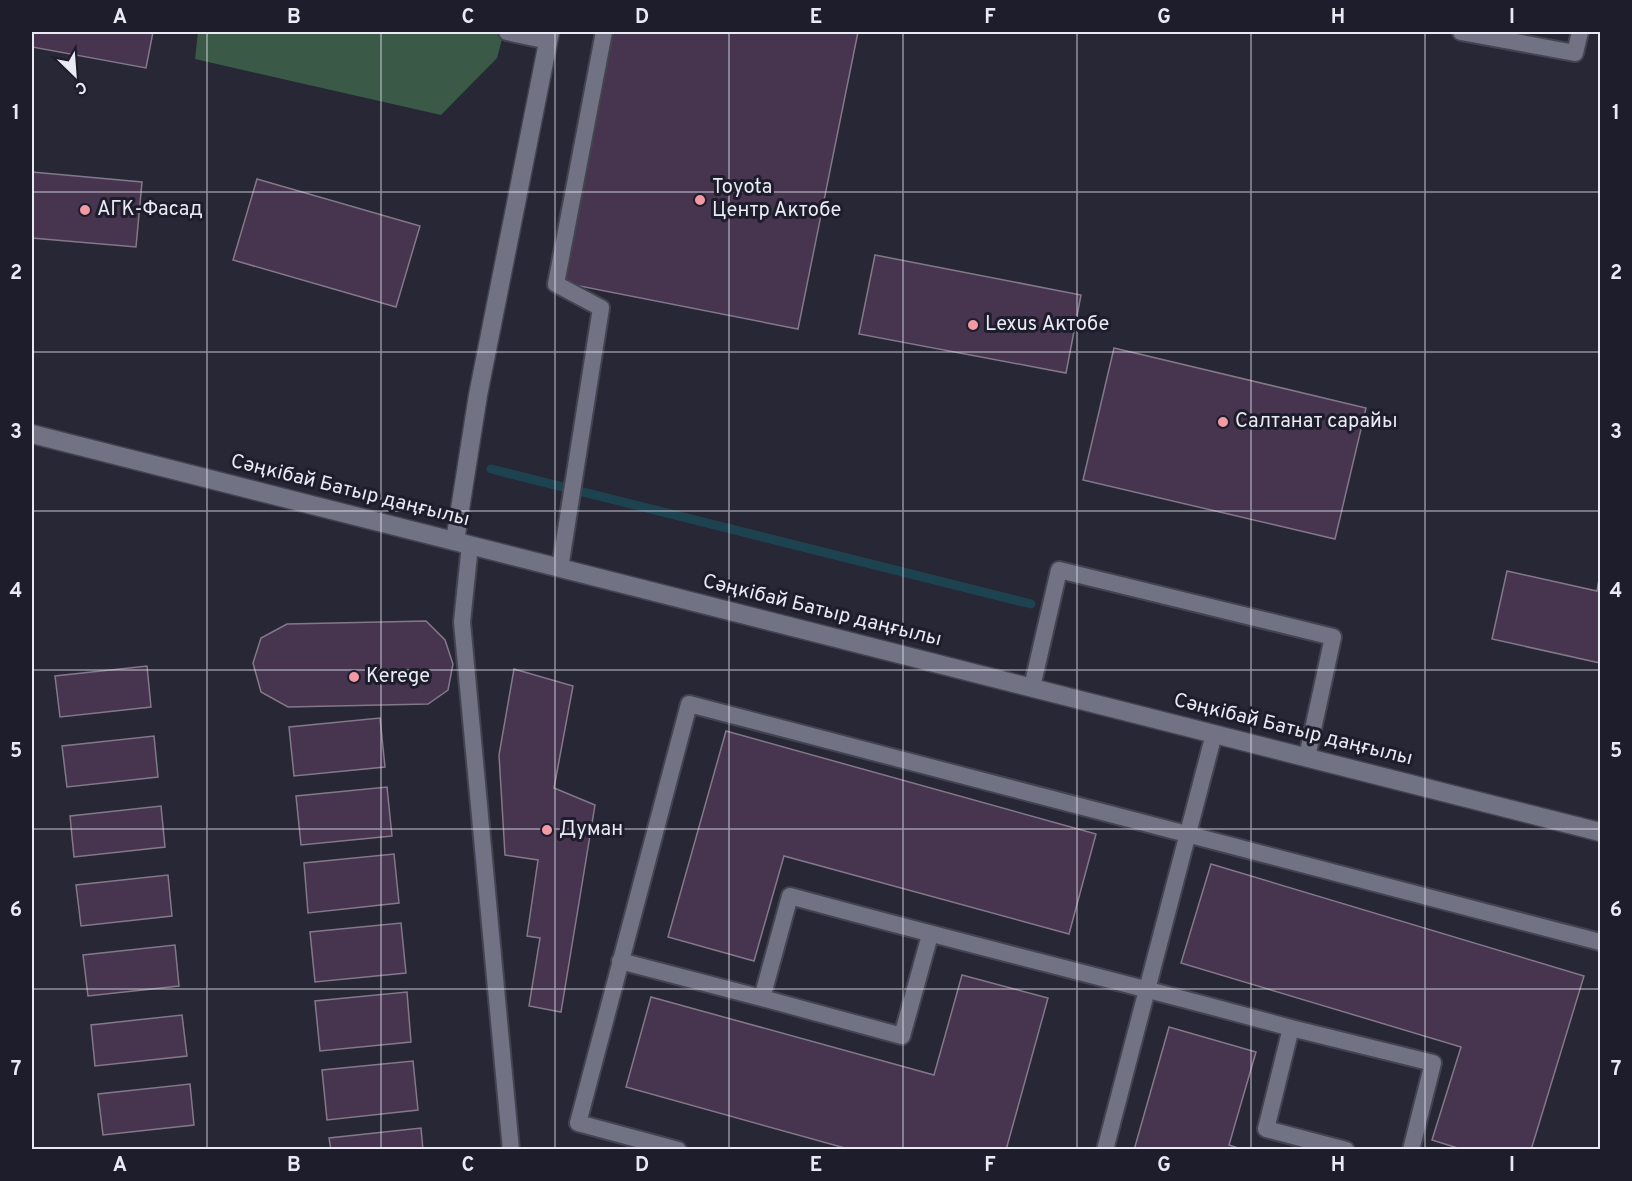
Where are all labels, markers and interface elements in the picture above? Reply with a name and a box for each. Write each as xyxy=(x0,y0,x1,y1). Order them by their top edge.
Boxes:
text: A xyxy=(113,5,127,31)
text: B xyxy=(287,5,301,31)
text: C xyxy=(462,5,474,31)
text: D xyxy=(635,5,649,31)
text: E xyxy=(810,5,822,31)
text: F xyxy=(984,5,996,31)
text: G xyxy=(1157,5,1171,31)
text: H xyxy=(1331,5,1345,31)
text: I xyxy=(1509,5,1515,31)
north arrow xyxy=(45,45,105,105)
text: С xyxy=(72,76,89,98)
text: 1 xyxy=(12,101,20,127)
text: 1 xyxy=(1612,101,1620,127)
place label: Toyota Центр Актобе xyxy=(712,175,841,224)
marker: Toyota Центр Актобе xyxy=(693,193,707,207)
place label: АГК-Фасад xyxy=(97,197,203,223)
marker: АГК-Фасад xyxy=(78,203,92,217)
text: 2 xyxy=(10,261,22,287)
text: 2 xyxy=(1610,261,1622,287)
place label: Lexus Актобе xyxy=(985,312,1109,338)
marker: Lexus Актобе xyxy=(966,318,980,332)
place label: Салтанат сарайы xyxy=(1235,409,1397,435)
marker: Салтанат сарайы xyxy=(1216,415,1230,429)
text: 3 xyxy=(10,420,22,446)
text: 3 xyxy=(1610,420,1622,446)
street label: Сәңкібай Батыр даңғылы xyxy=(228,449,472,533)
street label: Сәңкібай Батыр даңғылы xyxy=(700,569,944,653)
text: 4 xyxy=(10,579,22,605)
text: 4 xyxy=(1610,579,1622,605)
place label: Kerege xyxy=(366,664,430,690)
marker: Kerege xyxy=(347,670,361,684)
street label: Сәңкібай Батыр даңғылы xyxy=(1171,688,1415,772)
text: 5 xyxy=(10,739,22,765)
text: 5 xyxy=(1610,739,1622,765)
place label: Думан xyxy=(559,817,623,843)
marker: Думан xyxy=(540,823,554,837)
text: 6 xyxy=(10,898,22,924)
text: 6 xyxy=(1610,898,1622,924)
text: 7 xyxy=(11,1057,21,1083)
text: 7 xyxy=(1611,1057,1621,1083)
text: A xyxy=(113,1153,127,1179)
text: B xyxy=(287,1153,301,1179)
text: C xyxy=(462,1153,474,1179)
text: D xyxy=(635,1153,649,1179)
text: E xyxy=(810,1153,822,1179)
text: F xyxy=(984,1153,996,1179)
text: G xyxy=(1157,1153,1171,1179)
text: H xyxy=(1331,1153,1345,1179)
text: I xyxy=(1509,1153,1515,1179)

